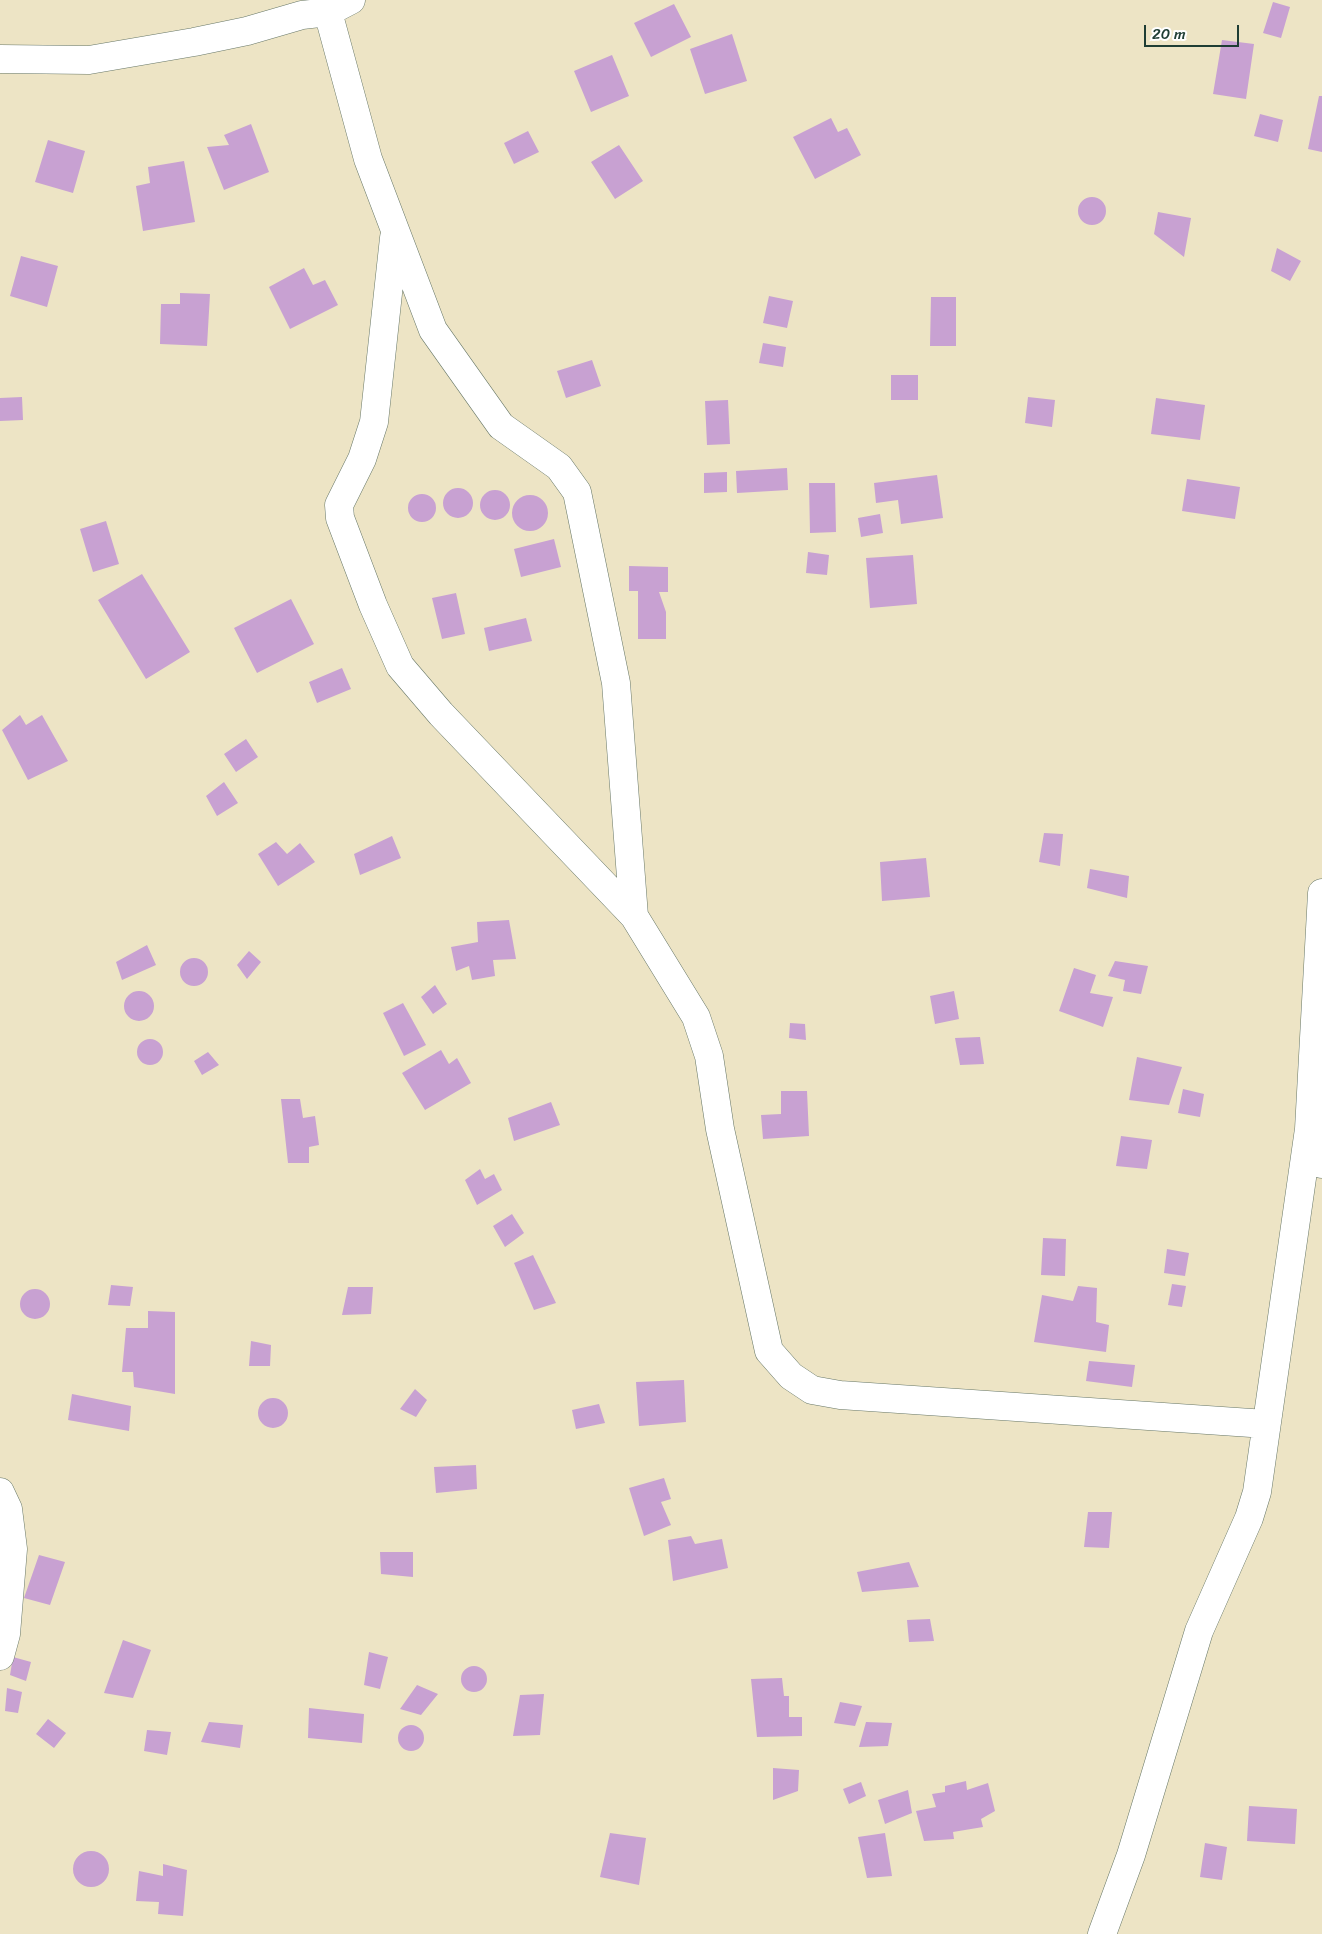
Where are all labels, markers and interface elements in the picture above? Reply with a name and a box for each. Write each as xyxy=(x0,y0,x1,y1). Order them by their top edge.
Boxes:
scale bar xyxy=(1147,15,1242,47)
text: 20 m xyxy=(1152,21,1186,47)

